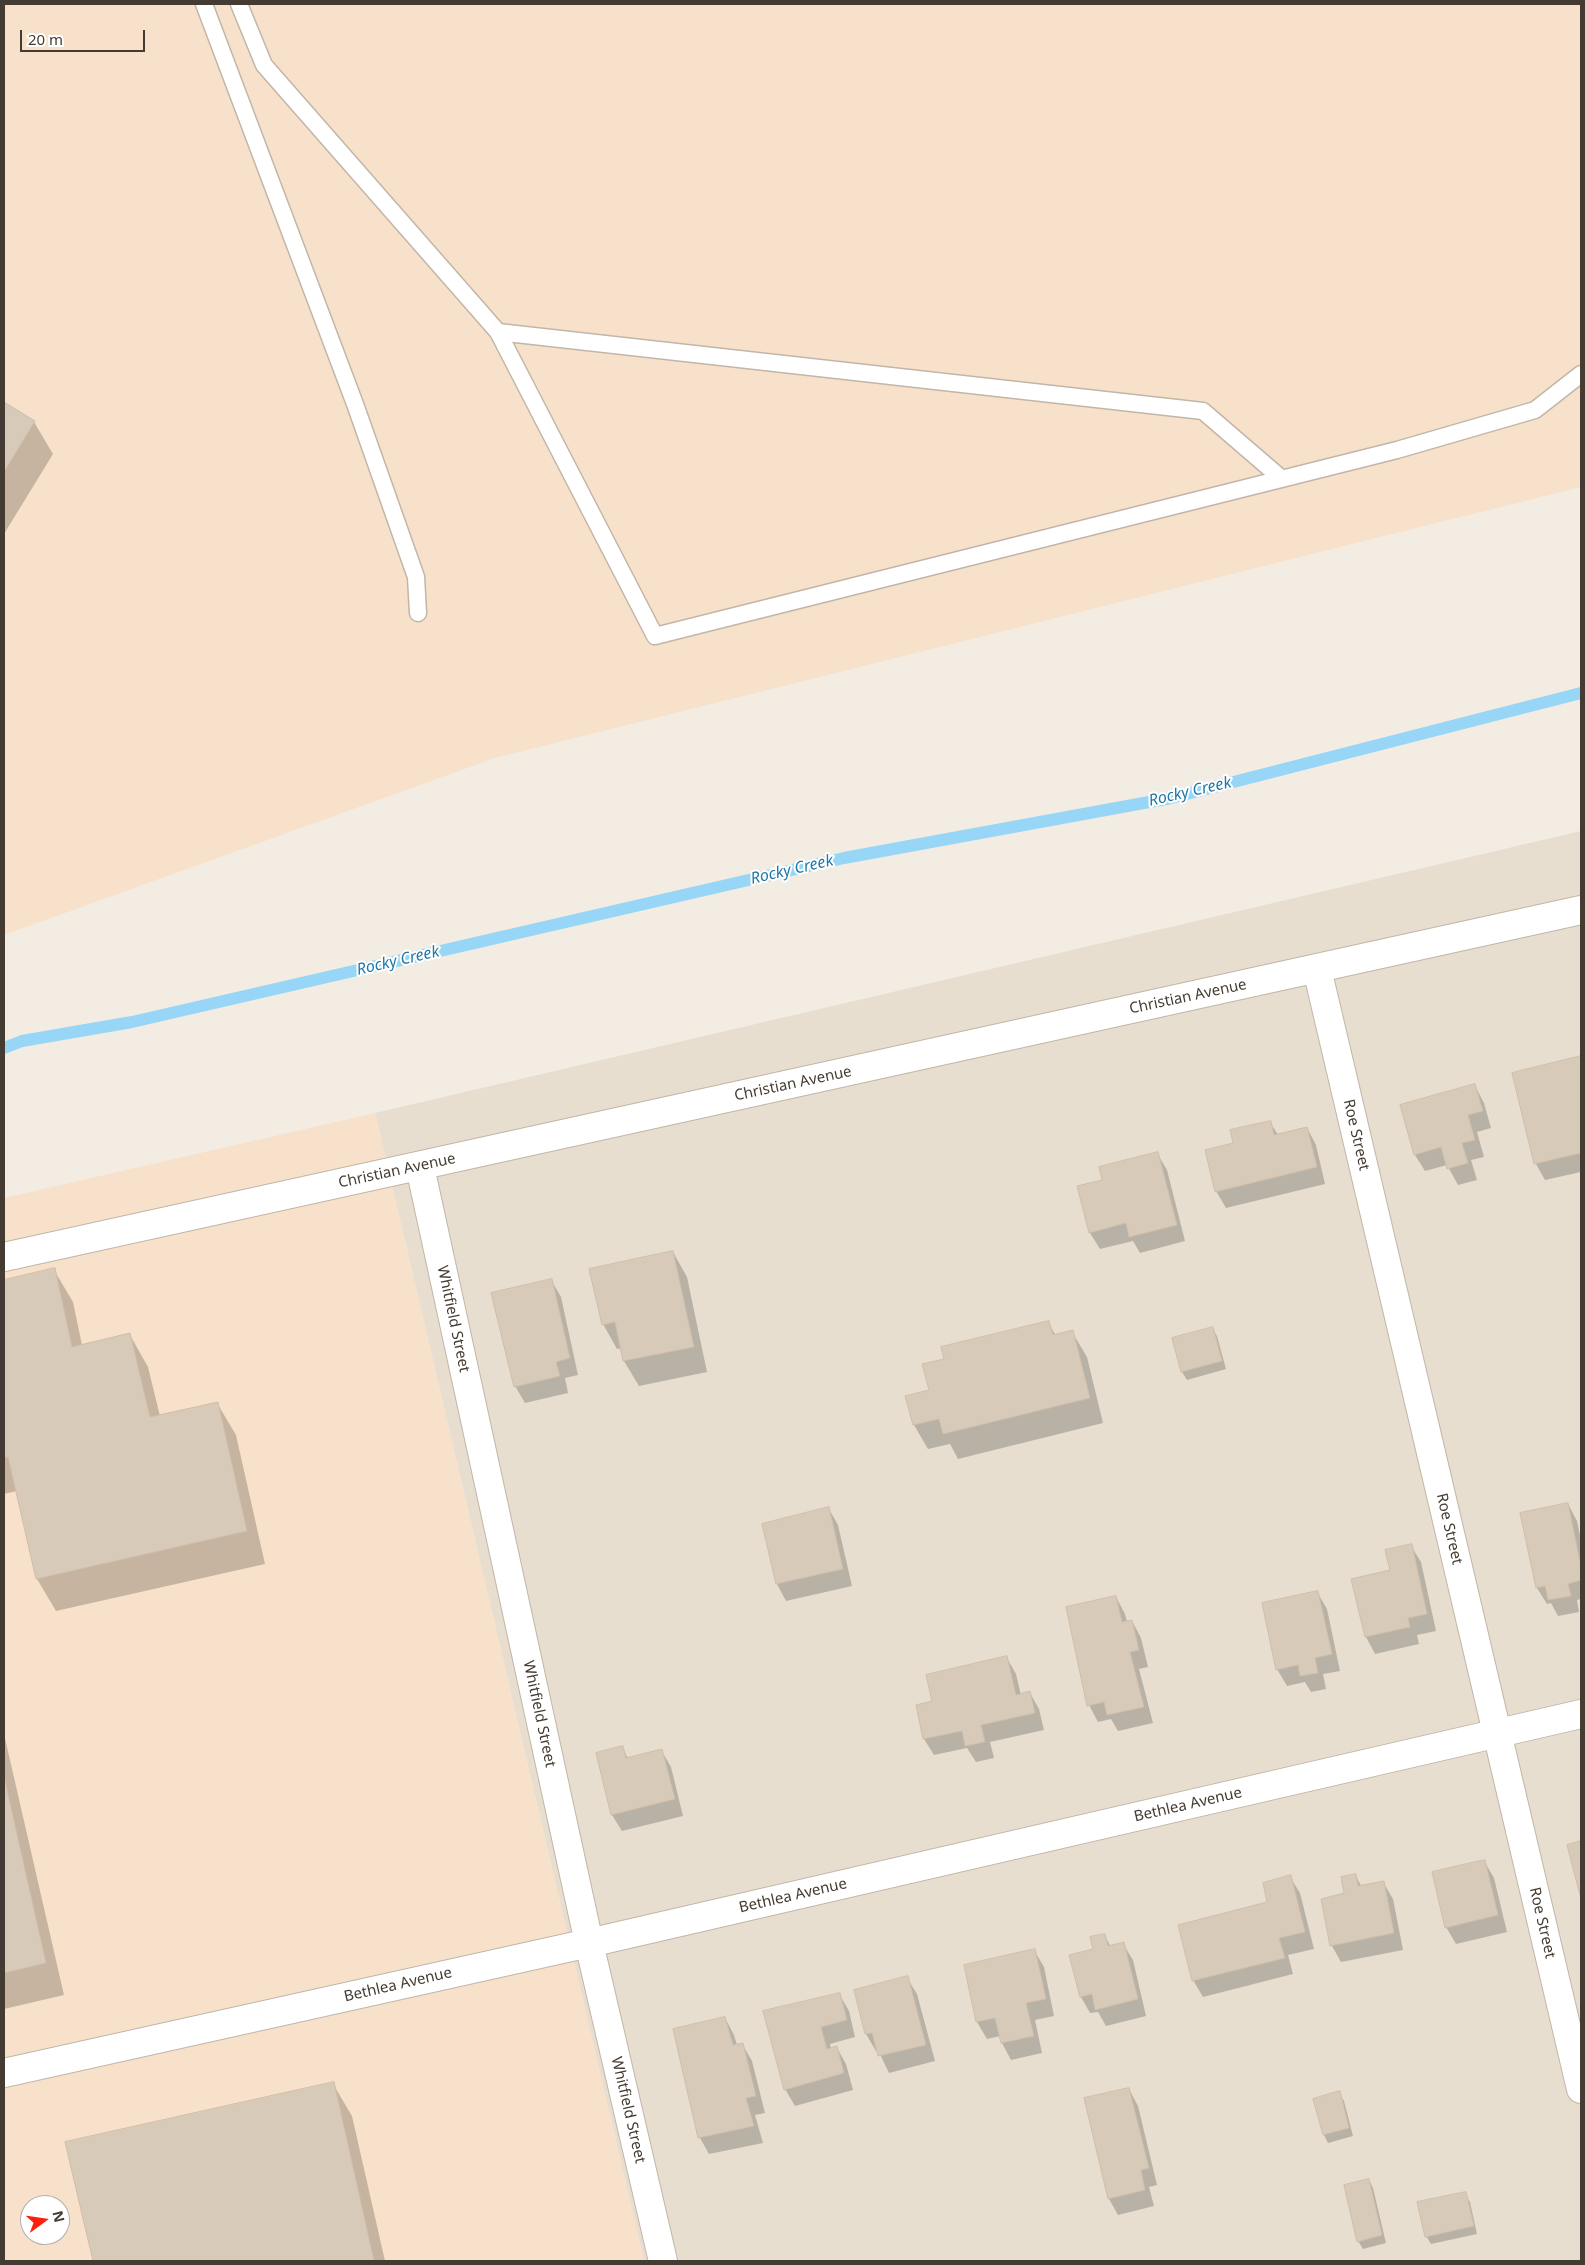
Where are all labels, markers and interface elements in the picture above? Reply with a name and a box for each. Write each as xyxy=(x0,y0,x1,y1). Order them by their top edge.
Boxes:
scale bar xyxy=(22,20,148,52)
text: 20 m xyxy=(28,29,63,49)
water label: Rocky Creek xyxy=(1147,773,1233,811)
water label: Rocky Creek xyxy=(749,851,835,889)
water label: Rocky Creek xyxy=(355,942,441,980)
street label: Christian Avenue xyxy=(1128,976,1248,1018)
street label: Christian Avenue xyxy=(733,1063,853,1105)
street label: Roe Street xyxy=(1339,1098,1373,1172)
street label: Christian Avenue xyxy=(337,1150,457,1192)
street label: Whitfield Street xyxy=(433,1264,473,1374)
street label: Roe Street xyxy=(1432,1492,1466,1566)
street label: Whitfield Street xyxy=(519,1659,559,1769)
street label: Bethlea Avenue xyxy=(1132,1784,1244,1826)
street label: Bethlea Avenue xyxy=(737,1875,849,1917)
street label: Roe Street xyxy=(1525,1886,1559,1960)
street label: Bethlea Avenue xyxy=(342,1964,454,2006)
street label: Whitfield Street xyxy=(607,2055,649,2165)
north arrow xyxy=(20,2195,70,2245)
text: N xyxy=(48,2209,70,2224)

